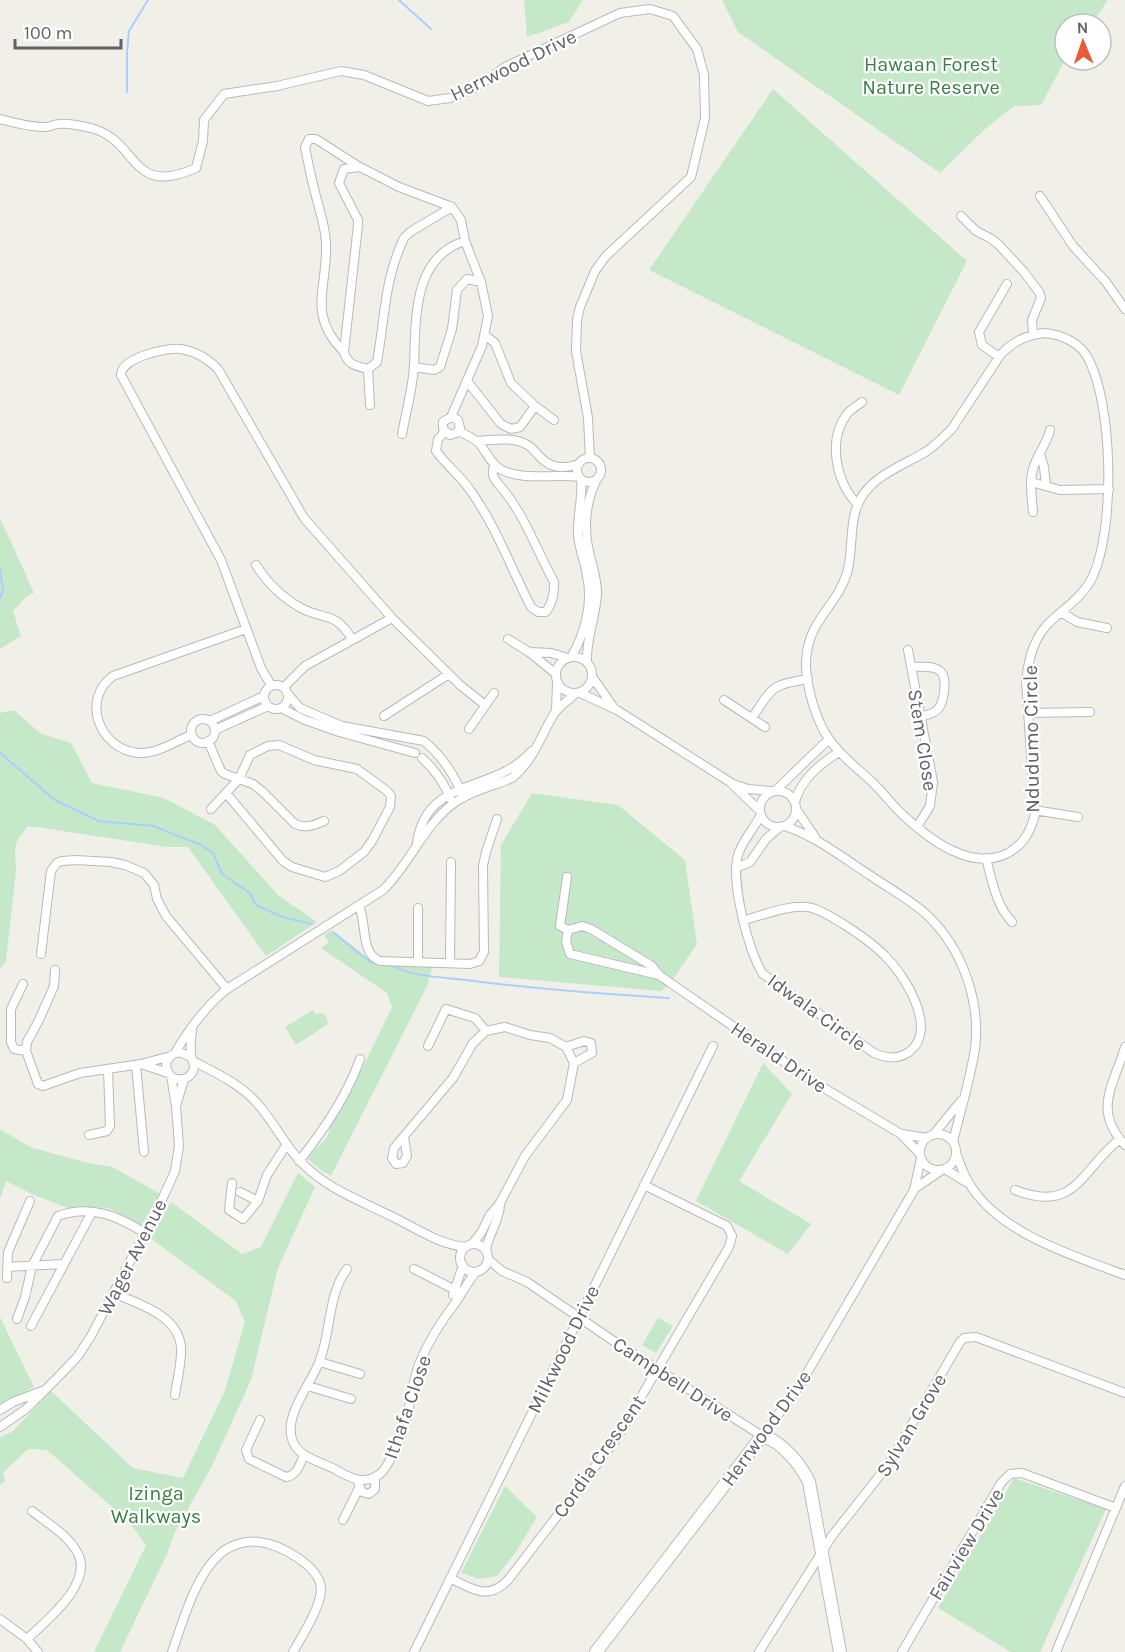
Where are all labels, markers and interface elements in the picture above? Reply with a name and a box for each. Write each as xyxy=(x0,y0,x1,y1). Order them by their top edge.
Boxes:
scale bar xyxy=(15,12,122,50)
north arrow xyxy=(1053,12,1113,72)
text: N xyxy=(1076,18,1089,37)
text: 100 m xyxy=(24,22,72,44)
street label: Herrwood Drive xyxy=(446,25,580,106)
park label: Hawaan Forest Nature Reserve xyxy=(862,53,1000,99)
street label: Ndudumo Circle xyxy=(1019,665,1044,813)
street label: Stem Close xyxy=(903,687,942,793)
street label: Idwala Circle xyxy=(763,969,870,1056)
street label: Herald Drive xyxy=(726,1017,831,1098)
street label: Wager Avenue xyxy=(93,1195,172,1319)
street label: Milkwood Drive xyxy=(523,1282,604,1417)
street label: Campbell Drive xyxy=(608,1332,737,1427)
street label: Ithafa Close xyxy=(379,1352,436,1462)
street label: Herrwood Drive xyxy=(717,1366,816,1491)
street label: Sylvan Grove xyxy=(872,1370,951,1481)
street label: Cordia Crescent xyxy=(549,1390,651,1522)
park label: Izinga Walkways xyxy=(111,1482,201,1528)
street label: Fairview Drive xyxy=(924,1484,1009,1604)

